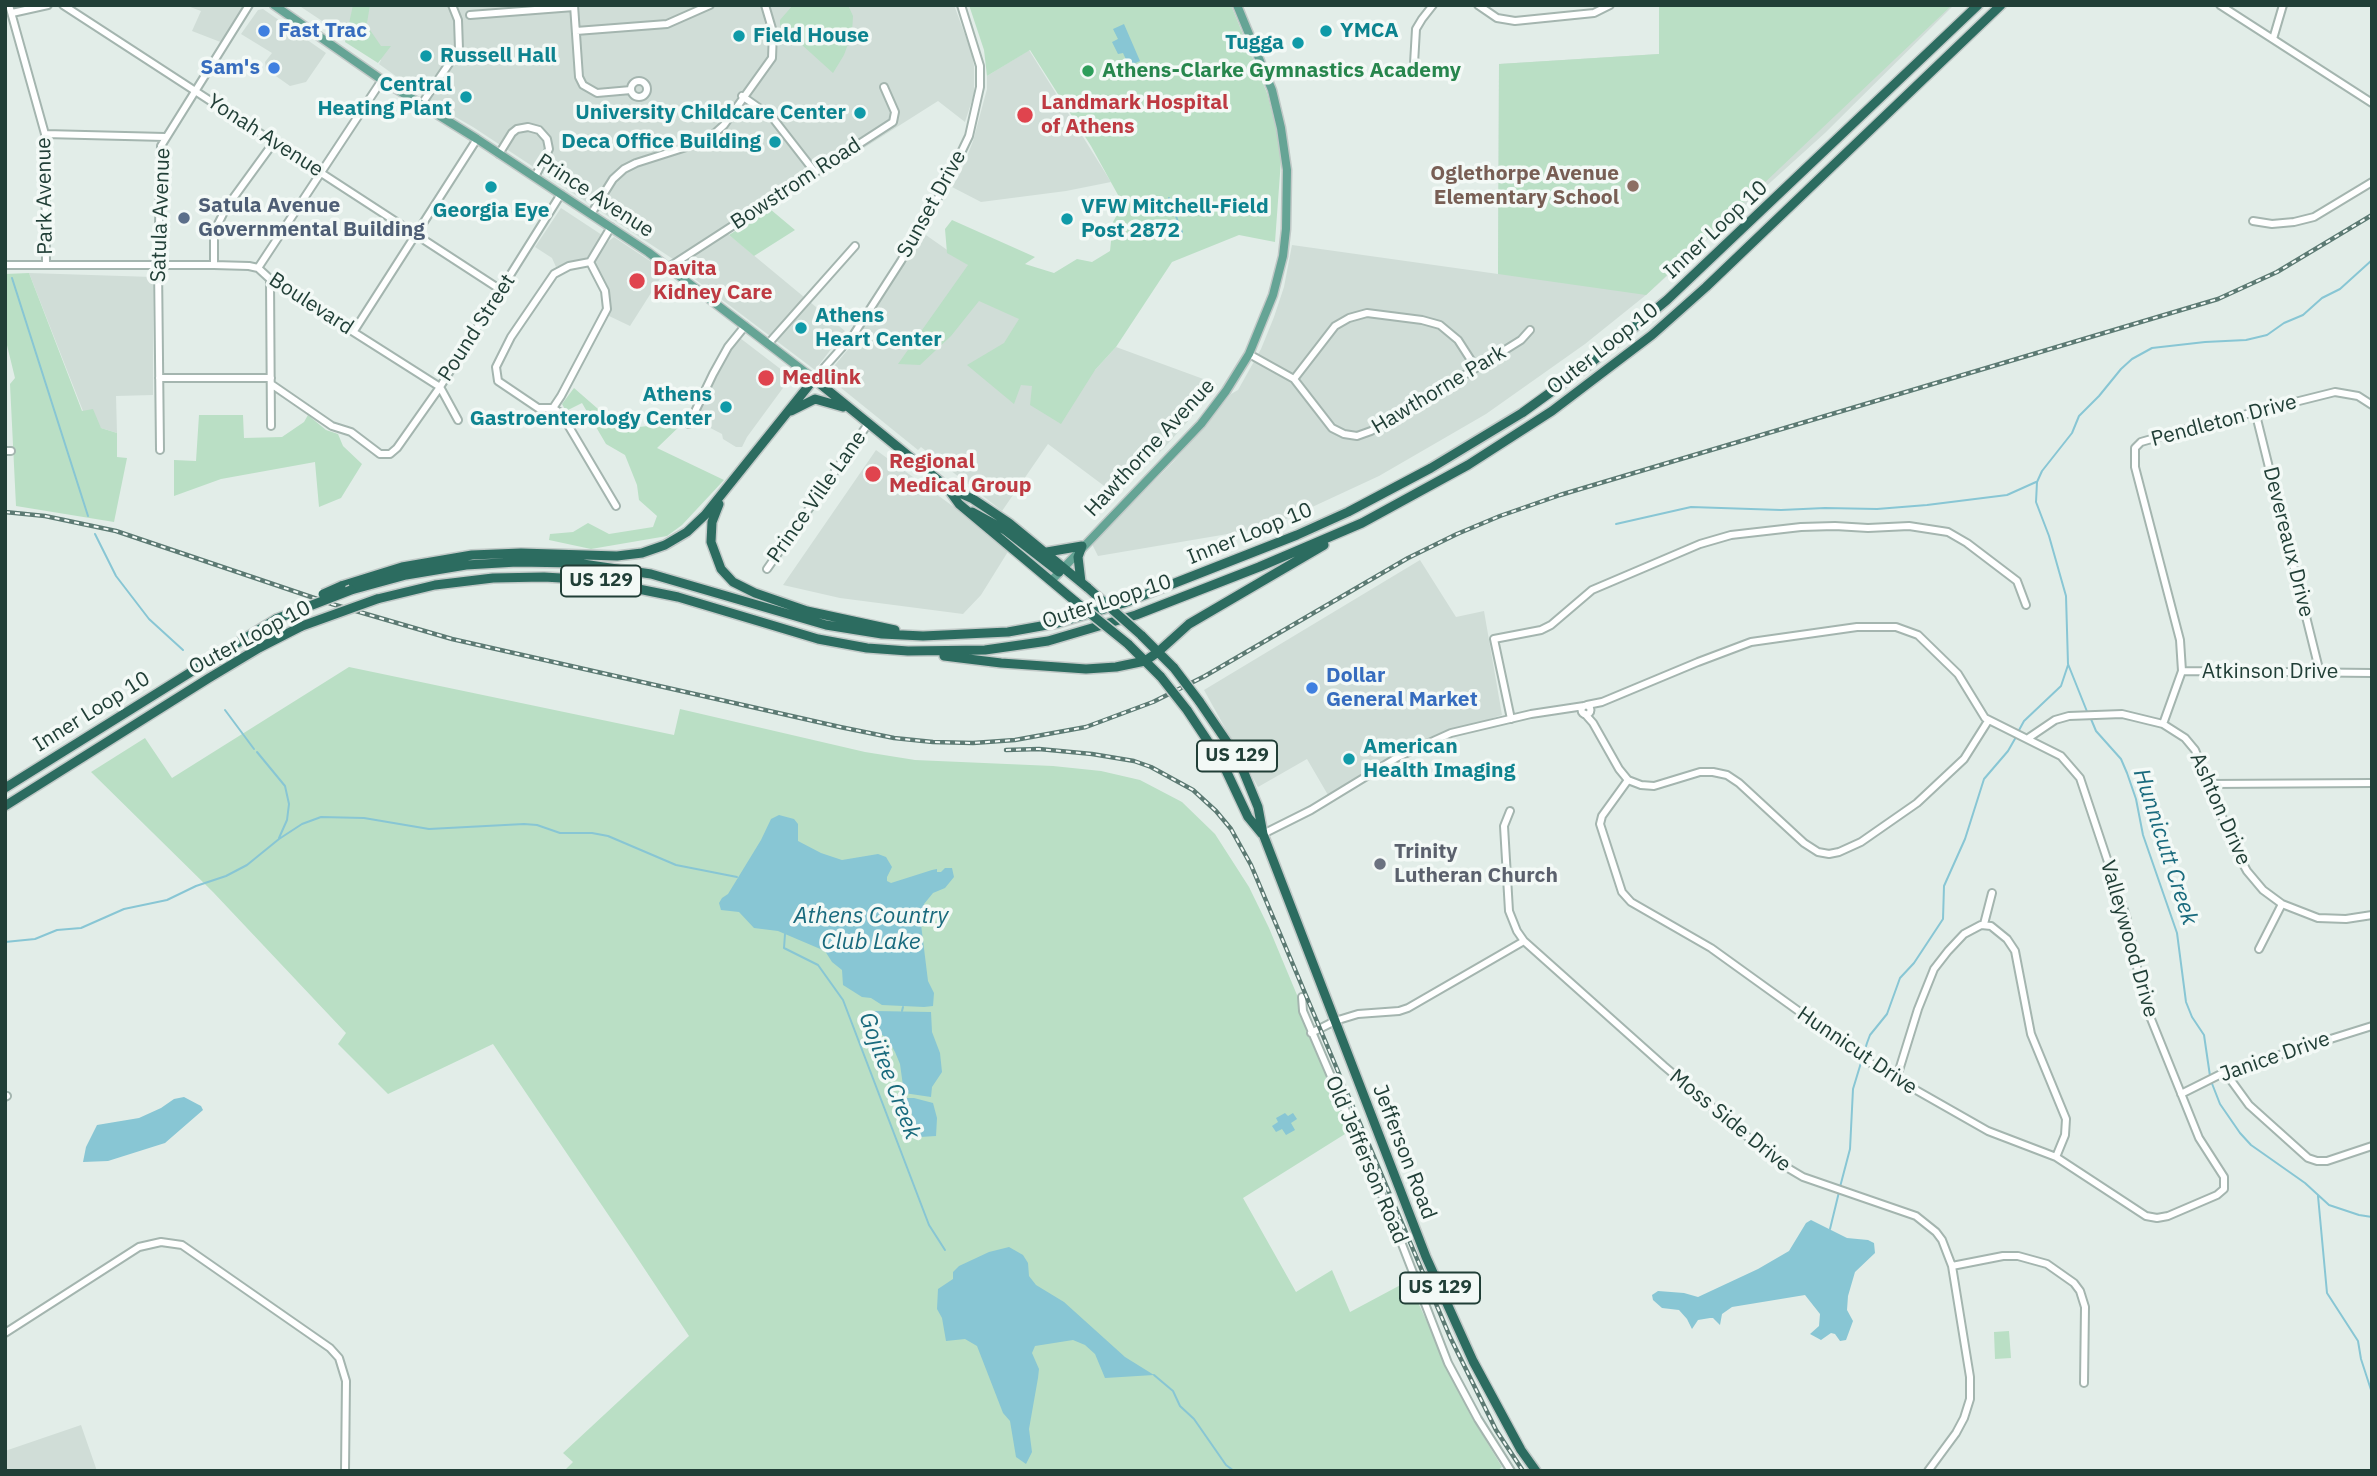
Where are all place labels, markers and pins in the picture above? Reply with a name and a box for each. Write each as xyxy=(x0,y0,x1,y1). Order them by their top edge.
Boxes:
place label: Fast Trac xyxy=(278,18,367,44)
place label: YMCA xyxy=(1340,18,1399,44)
marker: Fast Trac xyxy=(256,23,272,39)
place label: Field House xyxy=(753,23,869,49)
marker: YMCA xyxy=(1318,23,1334,39)
marker: Field House xyxy=(731,28,747,44)
place label: Tugga xyxy=(1225,30,1284,56)
marker: Tugga xyxy=(1290,35,1306,51)
place label: Russell Hall xyxy=(440,43,557,69)
marker: Russell Hall xyxy=(418,48,434,64)
place label: Sam's xyxy=(200,55,260,81)
place label: Athens-Clarke Gymnastics Academy xyxy=(1102,58,1461,84)
marker: Sam's xyxy=(266,60,282,76)
marker: Athens-Clarke Gymnastics Academy xyxy=(1080,63,1096,79)
place label: Central Heating Plant xyxy=(317,72,452,122)
marker: Central Heating Plant xyxy=(458,89,474,105)
place label: Landmark Hospital of Athens xyxy=(1041,90,1228,140)
place label: University Childcare Center xyxy=(575,100,846,126)
marker: University Childcare Center xyxy=(852,105,868,121)
marker: Landmark Hospital of Athens xyxy=(1015,105,1035,125)
place label: Deca Office Building xyxy=(561,129,761,155)
marker: Deca Office Building xyxy=(767,134,783,150)
place label: Oglethorpe Avenue Elementary School xyxy=(1430,161,1619,211)
marker: Oglethorpe Avenue Elementary School xyxy=(1625,178,1641,194)
marker: Georgia Eye xyxy=(483,179,499,195)
place label: Satula Avenue Governmental Building xyxy=(198,193,425,243)
place label: VFW Mitchell-Field Post 2872 xyxy=(1081,194,1269,244)
place label: Georgia Eye xyxy=(432,198,550,224)
marker: Satula Avenue Governmental Building xyxy=(176,210,192,226)
marker: VFW Mitchell-Field Post 2872 xyxy=(1059,211,1075,227)
place label: Davita Kidney Care xyxy=(653,256,773,306)
marker: Davita Kidney Care xyxy=(627,271,647,291)
place label: Athens Heart Center xyxy=(815,303,942,353)
marker: Athens Heart Center xyxy=(793,320,809,336)
place label: Medlink xyxy=(782,365,861,391)
marker: Medlink xyxy=(756,368,776,388)
place label: Athens Gastroenterology Center xyxy=(470,382,712,432)
marker: Athens Gastroenterology Center xyxy=(718,399,734,415)
place label: Regional Medical Group xyxy=(889,449,1032,499)
marker: Regional Medical Group xyxy=(863,464,883,484)
place label: Dollar General Market xyxy=(1326,663,1478,713)
marker: Dollar General Market xyxy=(1304,680,1320,696)
place label: American Health Imaging xyxy=(1363,734,1515,784)
marker: American Health Imaging xyxy=(1341,751,1357,767)
place label: Trinity Lutheran Church xyxy=(1394,839,1558,889)
marker: Trinity Lutheran Church xyxy=(1372,856,1388,872)

